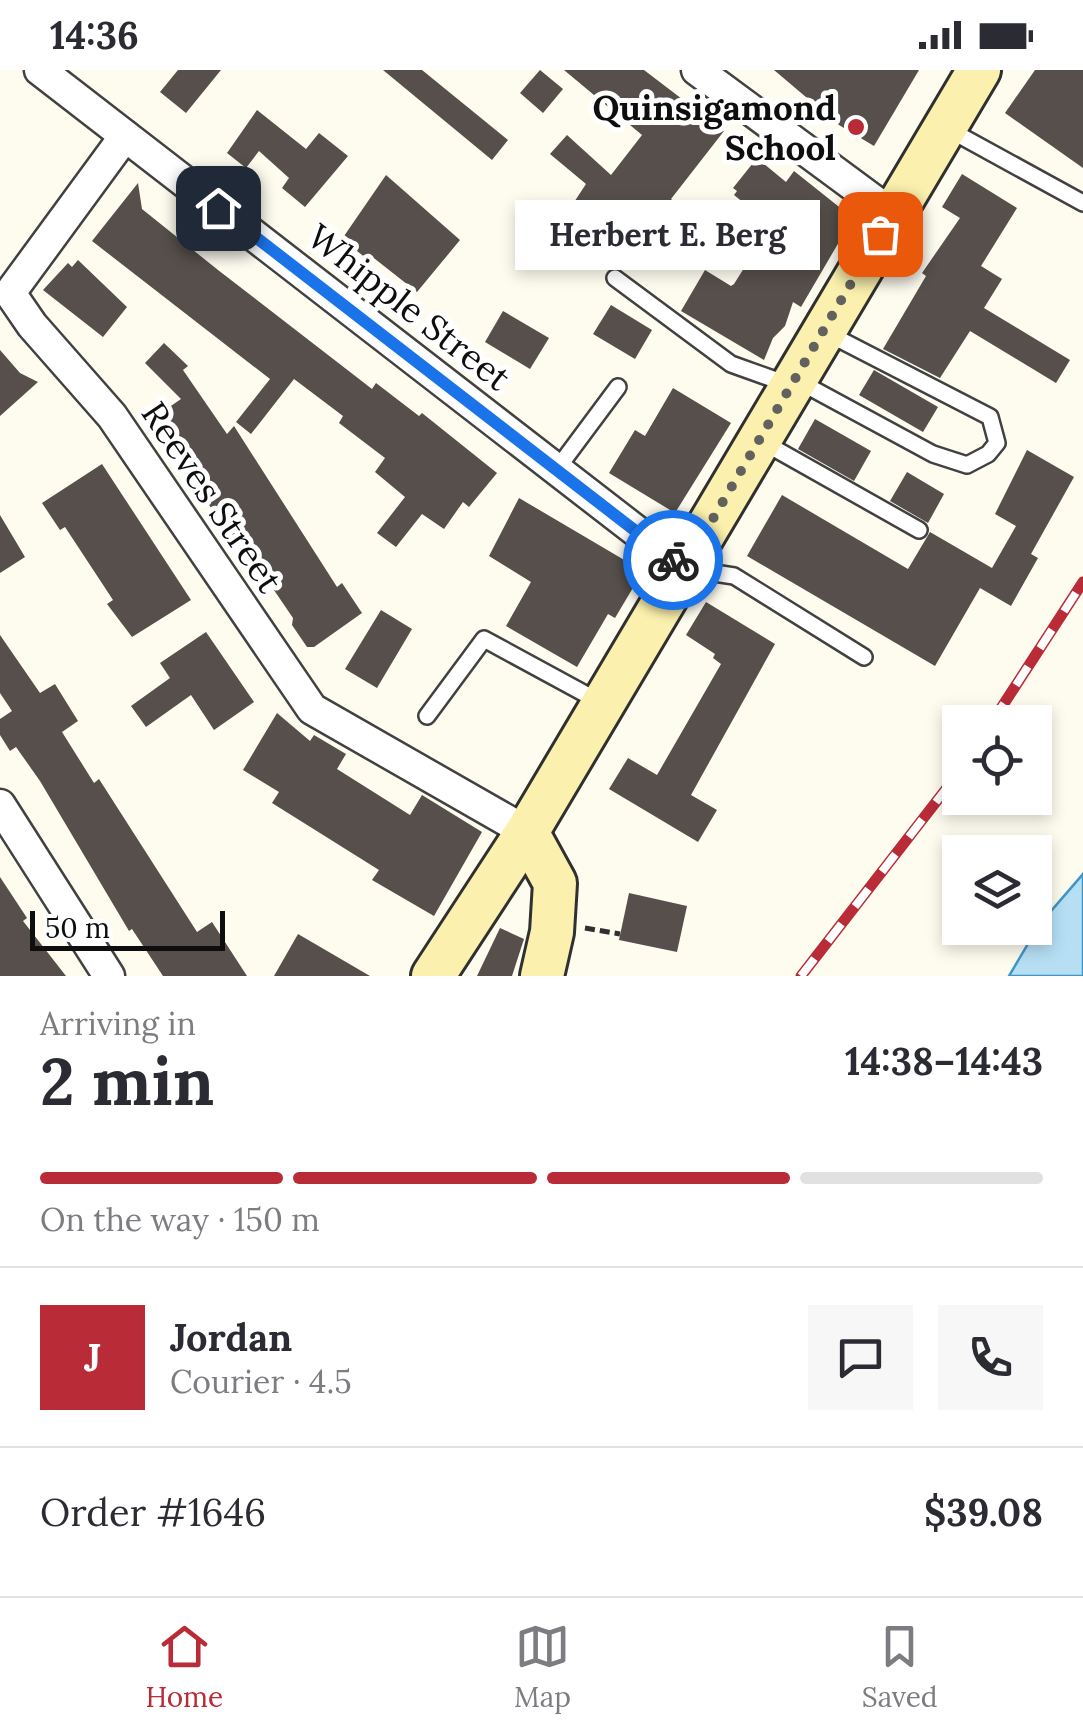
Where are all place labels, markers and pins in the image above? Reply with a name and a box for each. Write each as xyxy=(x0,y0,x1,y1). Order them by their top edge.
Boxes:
place label: Quinsigamond School xyxy=(592,85,836,170)
marker: Quinsigamond School xyxy=(845,116,867,138)
pin xyxy=(176,166,261,251)
pin xyxy=(838,192,923,277)
callout: Herbert E. Berg xyxy=(515,199,820,269)

